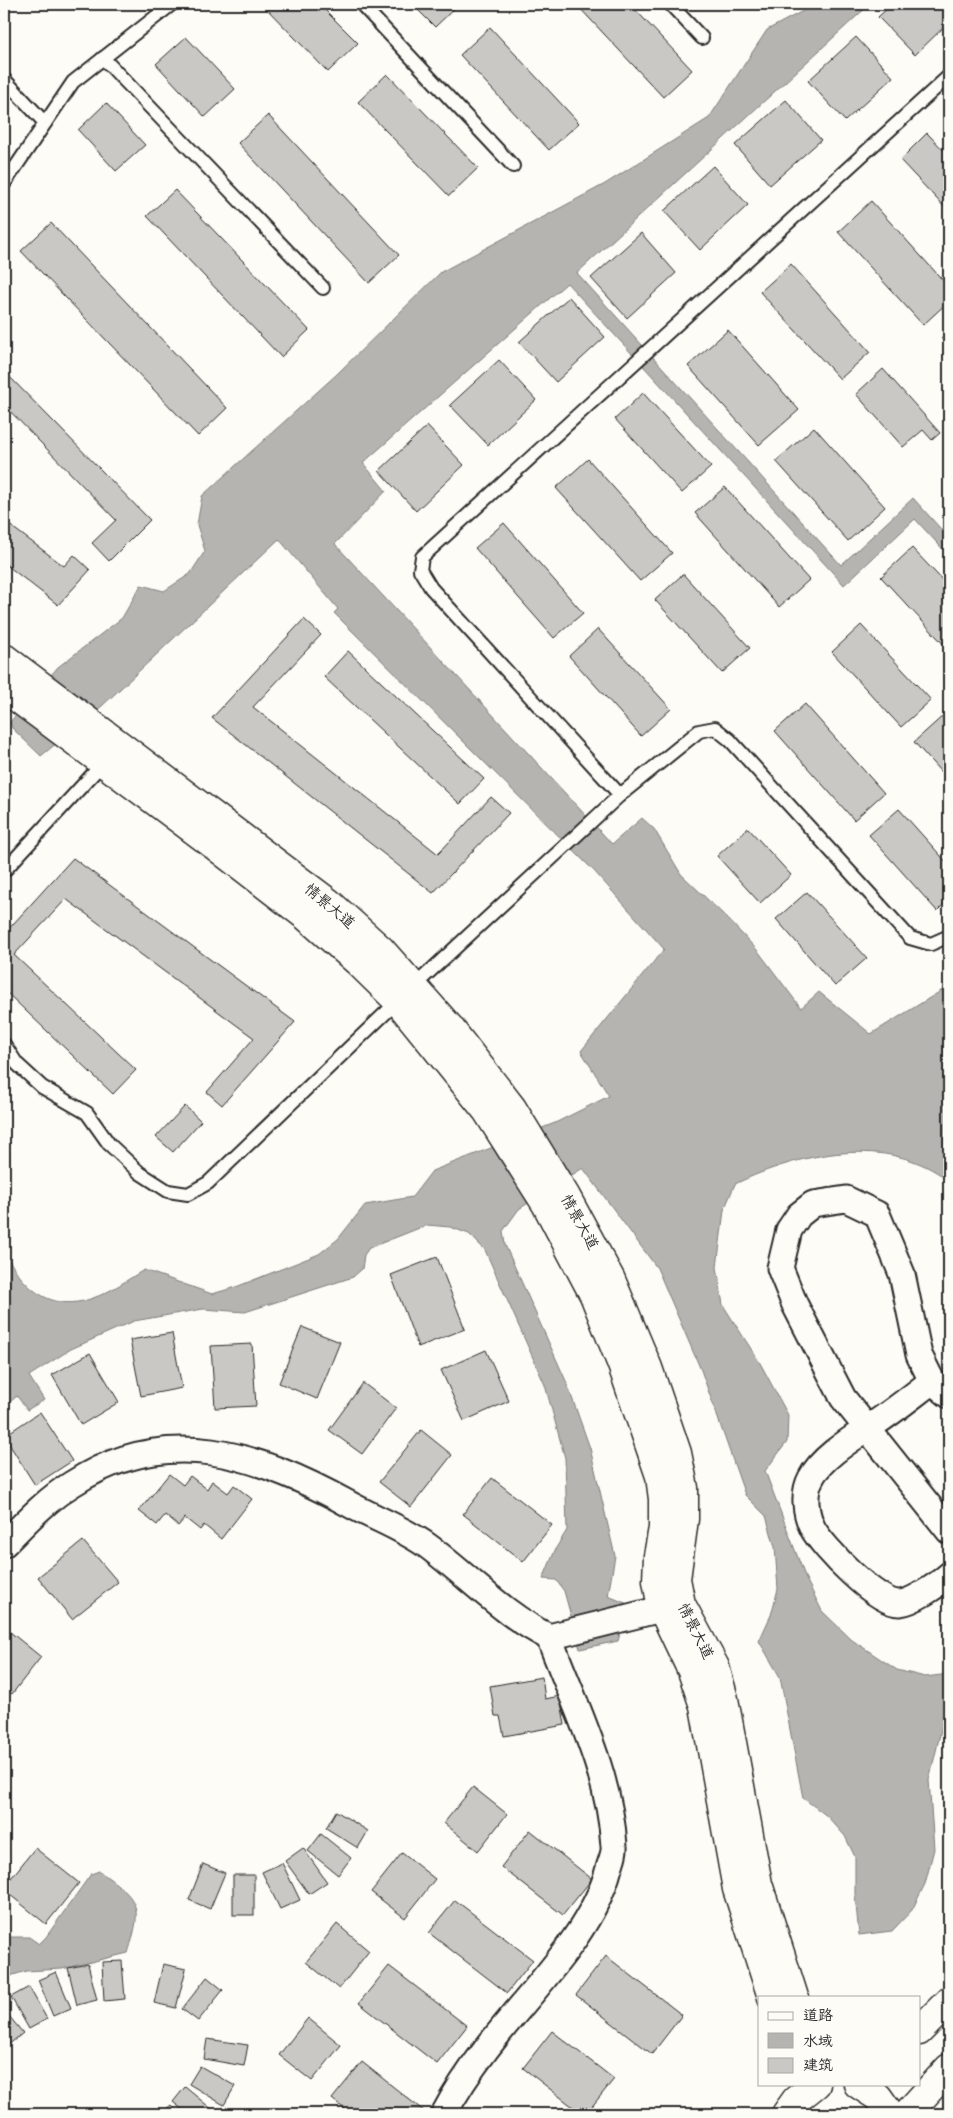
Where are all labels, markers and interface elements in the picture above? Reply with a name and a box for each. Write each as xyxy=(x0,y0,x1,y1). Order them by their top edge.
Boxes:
street label: 情景大道 xyxy=(301,879,359,932)
street label: 情景大道 xyxy=(558,1191,603,1253)
street label: 情景大道 xyxy=(674,1600,719,1662)
legend xyxy=(758,1996,920,2086)
text: 道路 xyxy=(803,2005,833,2024)
text: 水域 xyxy=(803,2031,833,2050)
text: 建筑 xyxy=(803,2055,833,2074)

